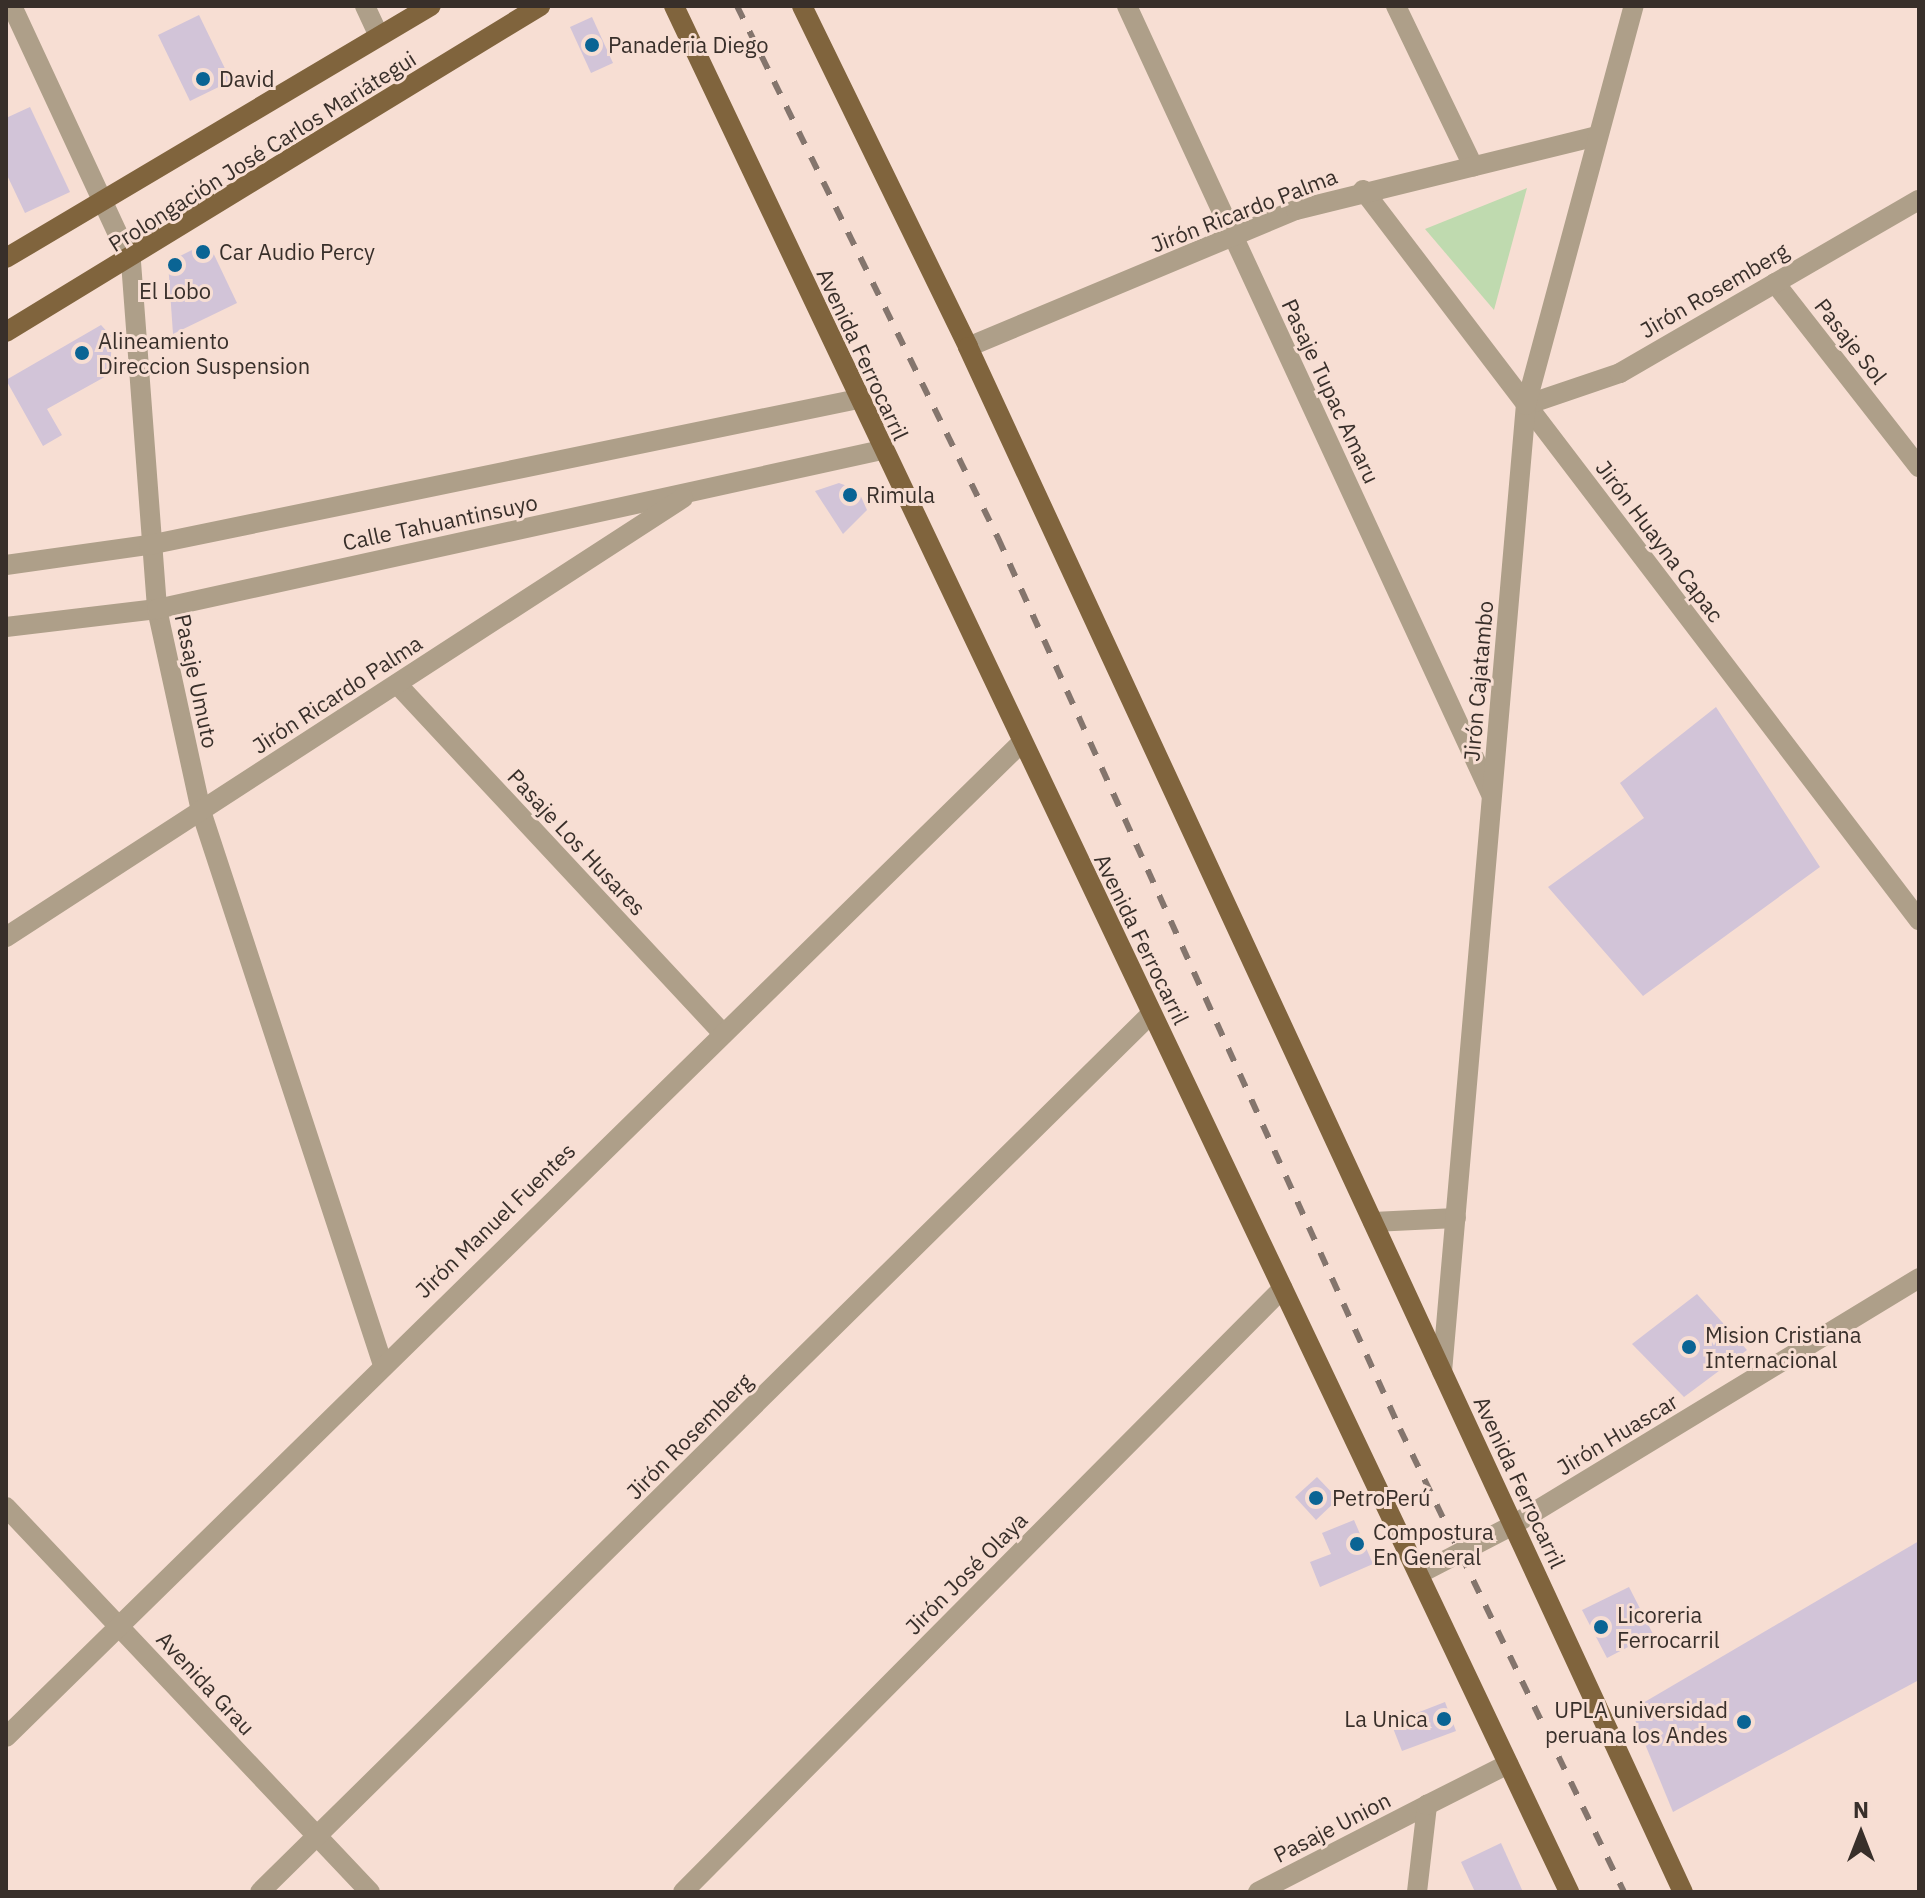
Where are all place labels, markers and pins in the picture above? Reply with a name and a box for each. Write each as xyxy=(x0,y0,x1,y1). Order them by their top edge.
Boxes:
place label: Panaderia Diego xyxy=(608,32,769,58)
marker: Panaderia Diego xyxy=(583,36,601,54)
place label: David xyxy=(219,66,274,92)
marker: David xyxy=(194,70,212,88)
place label: Car Audio Percy xyxy=(219,239,375,265)
marker: Car Audio Percy xyxy=(194,243,212,261)
marker: El Lobo xyxy=(166,256,184,274)
place label: El Lobo xyxy=(139,278,211,304)
place label: Alineamiento Direccion Suspension xyxy=(98,327,310,378)
marker: Alineamiento Direccion Suspension xyxy=(73,344,91,362)
place label: Rimula xyxy=(866,482,935,508)
marker: Rimula xyxy=(841,486,859,504)
place label: Mision Cristiana Internacional xyxy=(1705,1321,1862,1372)
marker: Mision Cristiana Internacional xyxy=(1680,1338,1698,1356)
place label: PetroPerú xyxy=(1332,1485,1431,1511)
marker: PetroPerú xyxy=(1307,1489,1325,1507)
place label: Compostura En General xyxy=(1373,1518,1494,1570)
marker: Compostura En General xyxy=(1348,1535,1366,1553)
place label: Licoreria Ferrocarril xyxy=(1617,1601,1720,1652)
marker: Licoreria Ferrocarril xyxy=(1592,1618,1610,1636)
place label: UPLA universidad peruana los Andes xyxy=(1545,1696,1728,1748)
place label: La Unica xyxy=(1344,1706,1428,1732)
marker: La Unica xyxy=(1435,1710,1453,1728)
marker: UPLA universidad peruana los Andes xyxy=(1735,1713,1753,1731)

